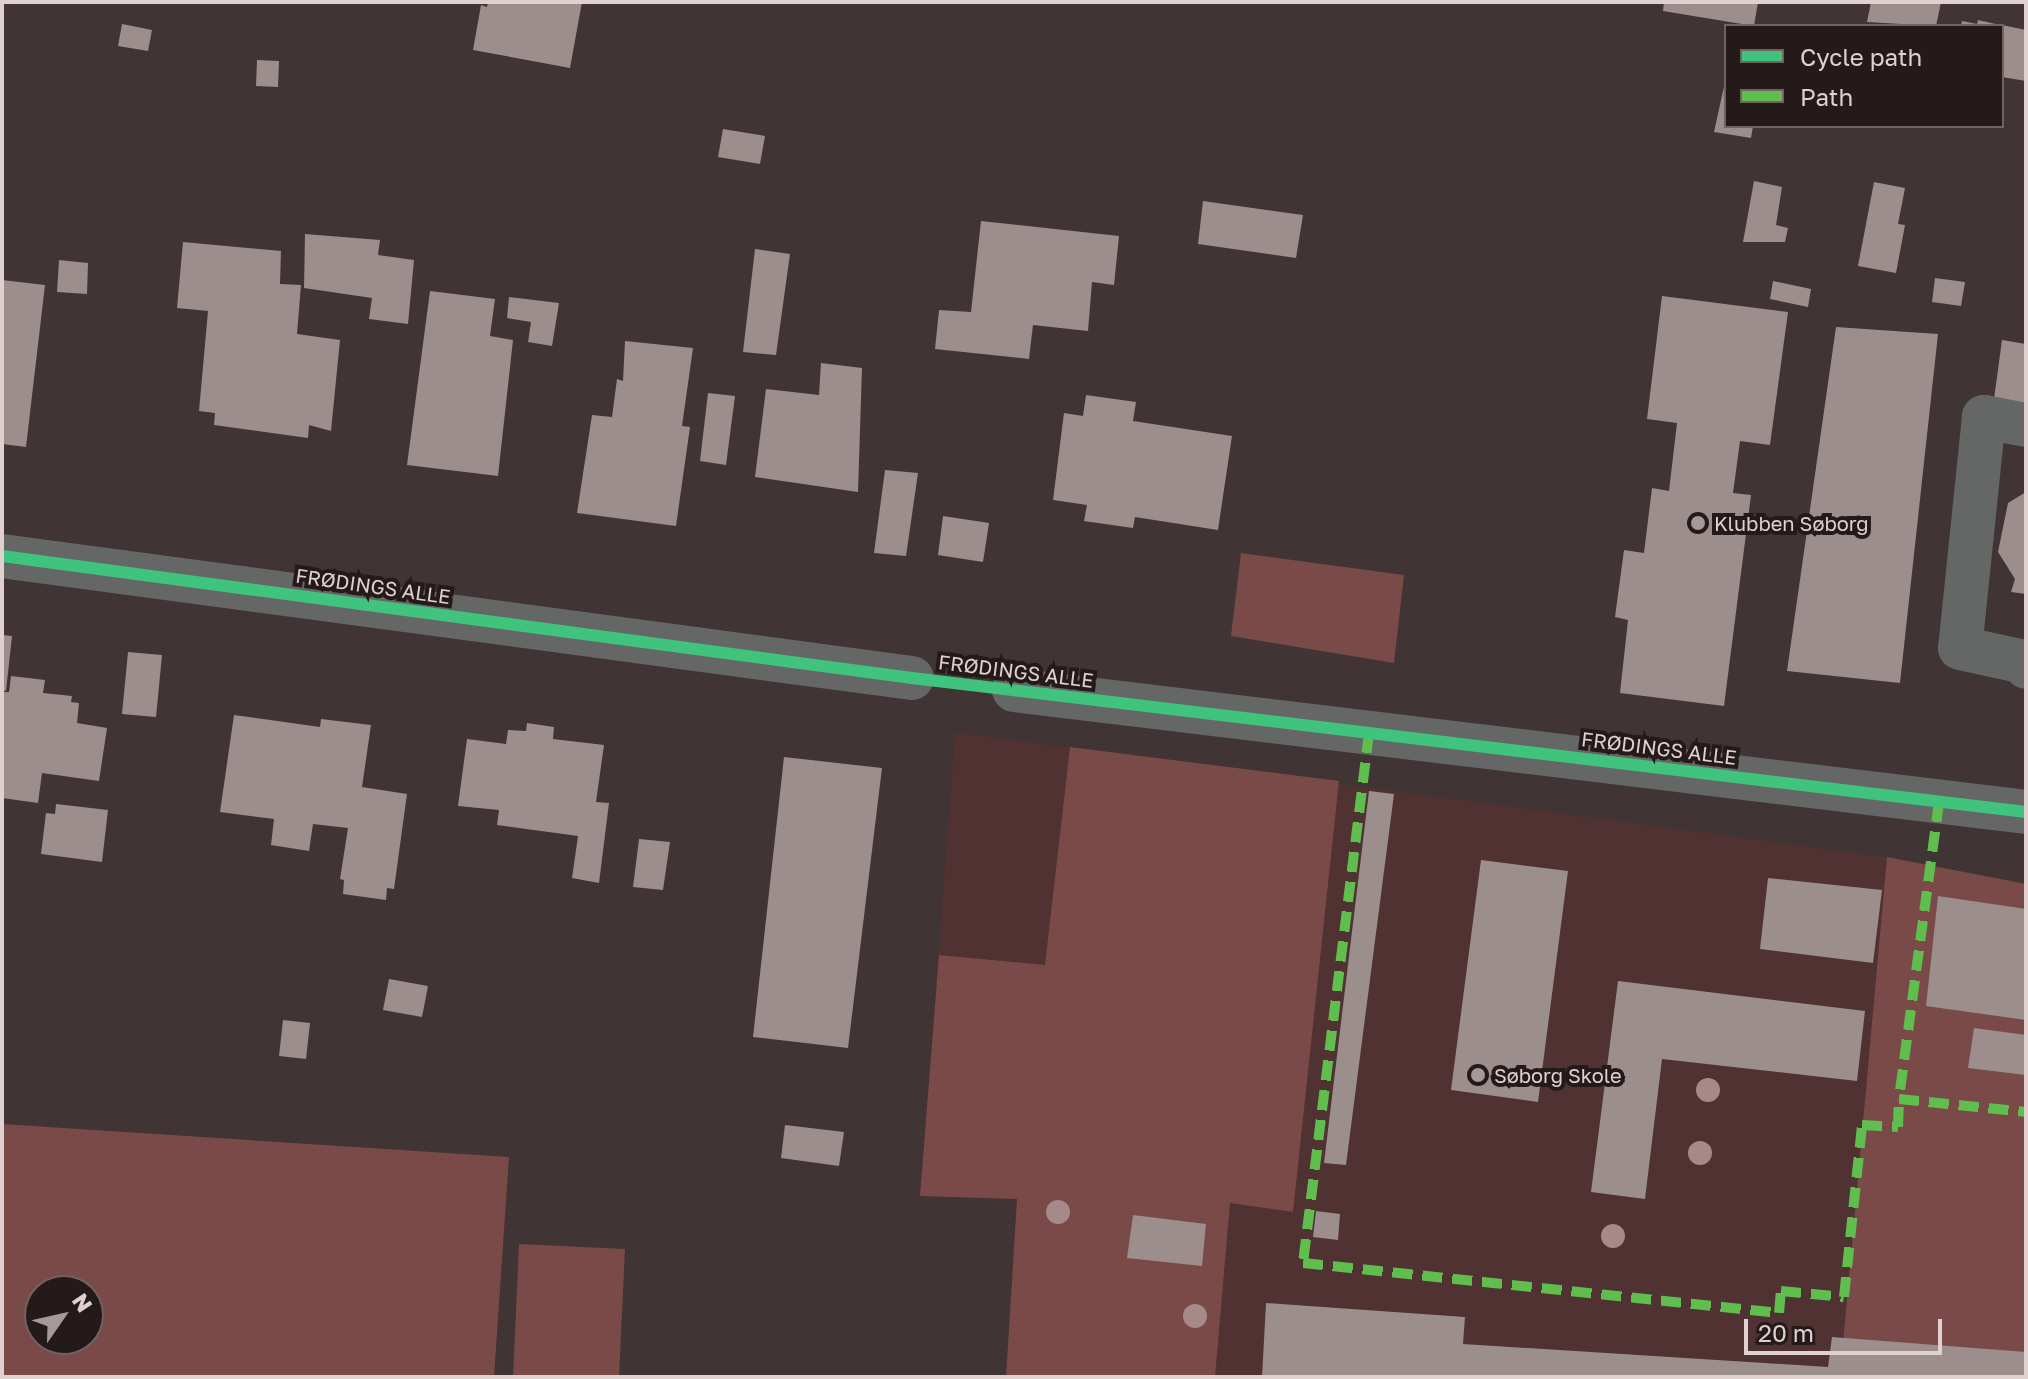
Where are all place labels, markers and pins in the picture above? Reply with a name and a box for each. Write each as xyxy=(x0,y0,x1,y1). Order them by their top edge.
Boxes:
place label: Klubben Søborg xyxy=(1714,511,1869,535)
marker: Klubben Søborg xyxy=(1689,514,1707,532)
place label: Søborg Skole xyxy=(1494,1063,1621,1087)
marker: Søborg Skole xyxy=(1469,1066,1487,1084)

